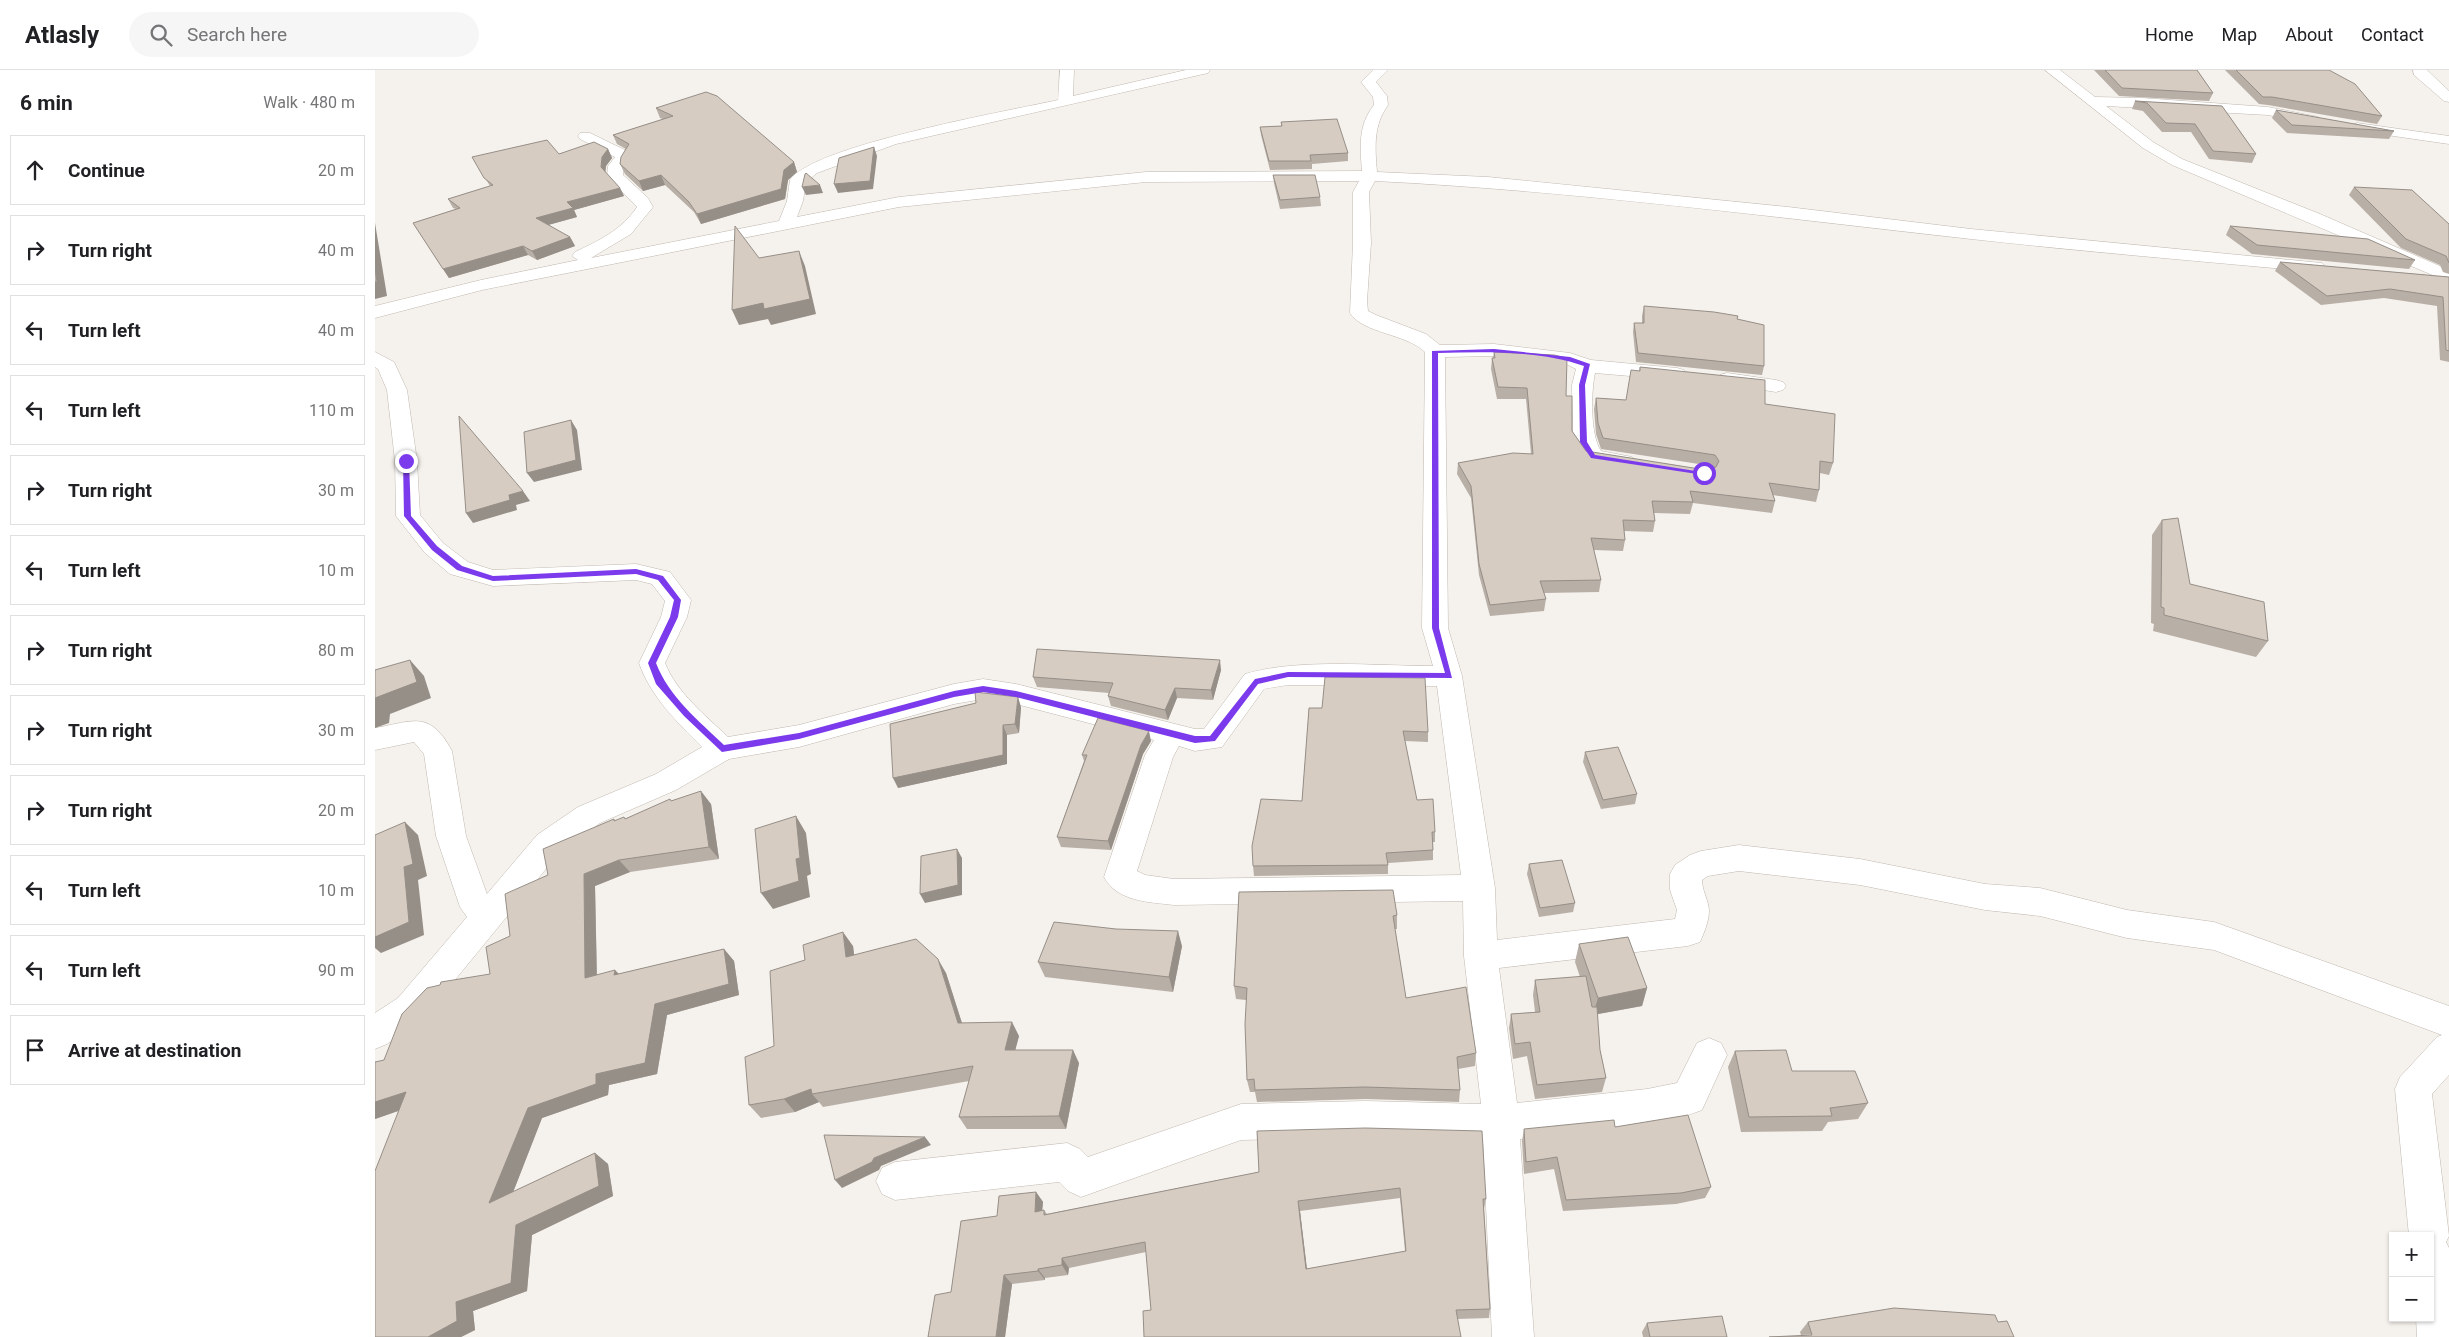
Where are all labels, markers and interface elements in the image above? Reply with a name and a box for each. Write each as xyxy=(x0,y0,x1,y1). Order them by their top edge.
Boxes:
search box xyxy=(129,12,479,57)
text: Atlasly xyxy=(25,21,99,49)
icon: search xyxy=(147,21,175,49)
text: Search here xyxy=(187,23,287,46)
text: Home xyxy=(2145,24,2194,45)
text: Map xyxy=(2222,24,2257,45)
text: About xyxy=(2285,24,2333,45)
text: Contact xyxy=(2361,24,2424,45)
text: 6 min xyxy=(20,91,73,115)
text: Walk · 480 m xyxy=(263,93,355,112)
icon: ahead xyxy=(21,156,49,184)
text: Continue xyxy=(68,159,145,182)
text: 20 m xyxy=(318,161,354,180)
icon: right xyxy=(21,236,49,264)
text: Turn right xyxy=(68,239,152,262)
text: 40 m xyxy=(318,241,354,260)
icon: left xyxy=(21,316,49,344)
text: Turn left xyxy=(68,319,141,342)
text: 40 m xyxy=(318,321,354,340)
icon: left xyxy=(21,396,49,424)
text: Turn left xyxy=(68,399,141,422)
text: 110 m xyxy=(309,401,354,420)
route end xyxy=(395,450,418,473)
route start xyxy=(1693,462,1716,485)
icon: right xyxy=(21,476,49,504)
text: Turn right xyxy=(68,479,152,502)
text: 30 m xyxy=(318,481,354,500)
icon: left xyxy=(21,556,49,584)
text: Turn left xyxy=(68,559,141,582)
text: 10 m xyxy=(318,561,354,580)
icon: right xyxy=(21,636,49,664)
text: Turn right xyxy=(68,639,152,662)
text: 80 m xyxy=(318,641,354,660)
icon: right xyxy=(21,716,49,744)
text: Turn right xyxy=(68,719,152,742)
text: 30 m xyxy=(318,721,354,740)
icon: right xyxy=(21,796,49,824)
text: Turn right xyxy=(68,799,152,822)
text: 20 m xyxy=(318,801,354,820)
icon: left xyxy=(21,876,49,904)
text: Turn left xyxy=(68,879,141,902)
text: 10 m xyxy=(318,881,354,900)
icon: left xyxy=(21,956,49,984)
text: Turn left xyxy=(68,959,141,982)
text: 90 m xyxy=(318,961,354,980)
icon: arrive xyxy=(21,1036,49,1064)
text: Arrive at destination xyxy=(68,1039,241,1062)
map controls xyxy=(2389,1232,2434,1322)
button: + xyxy=(2389,1232,2434,1277)
button: − xyxy=(2389,1277,2434,1322)

